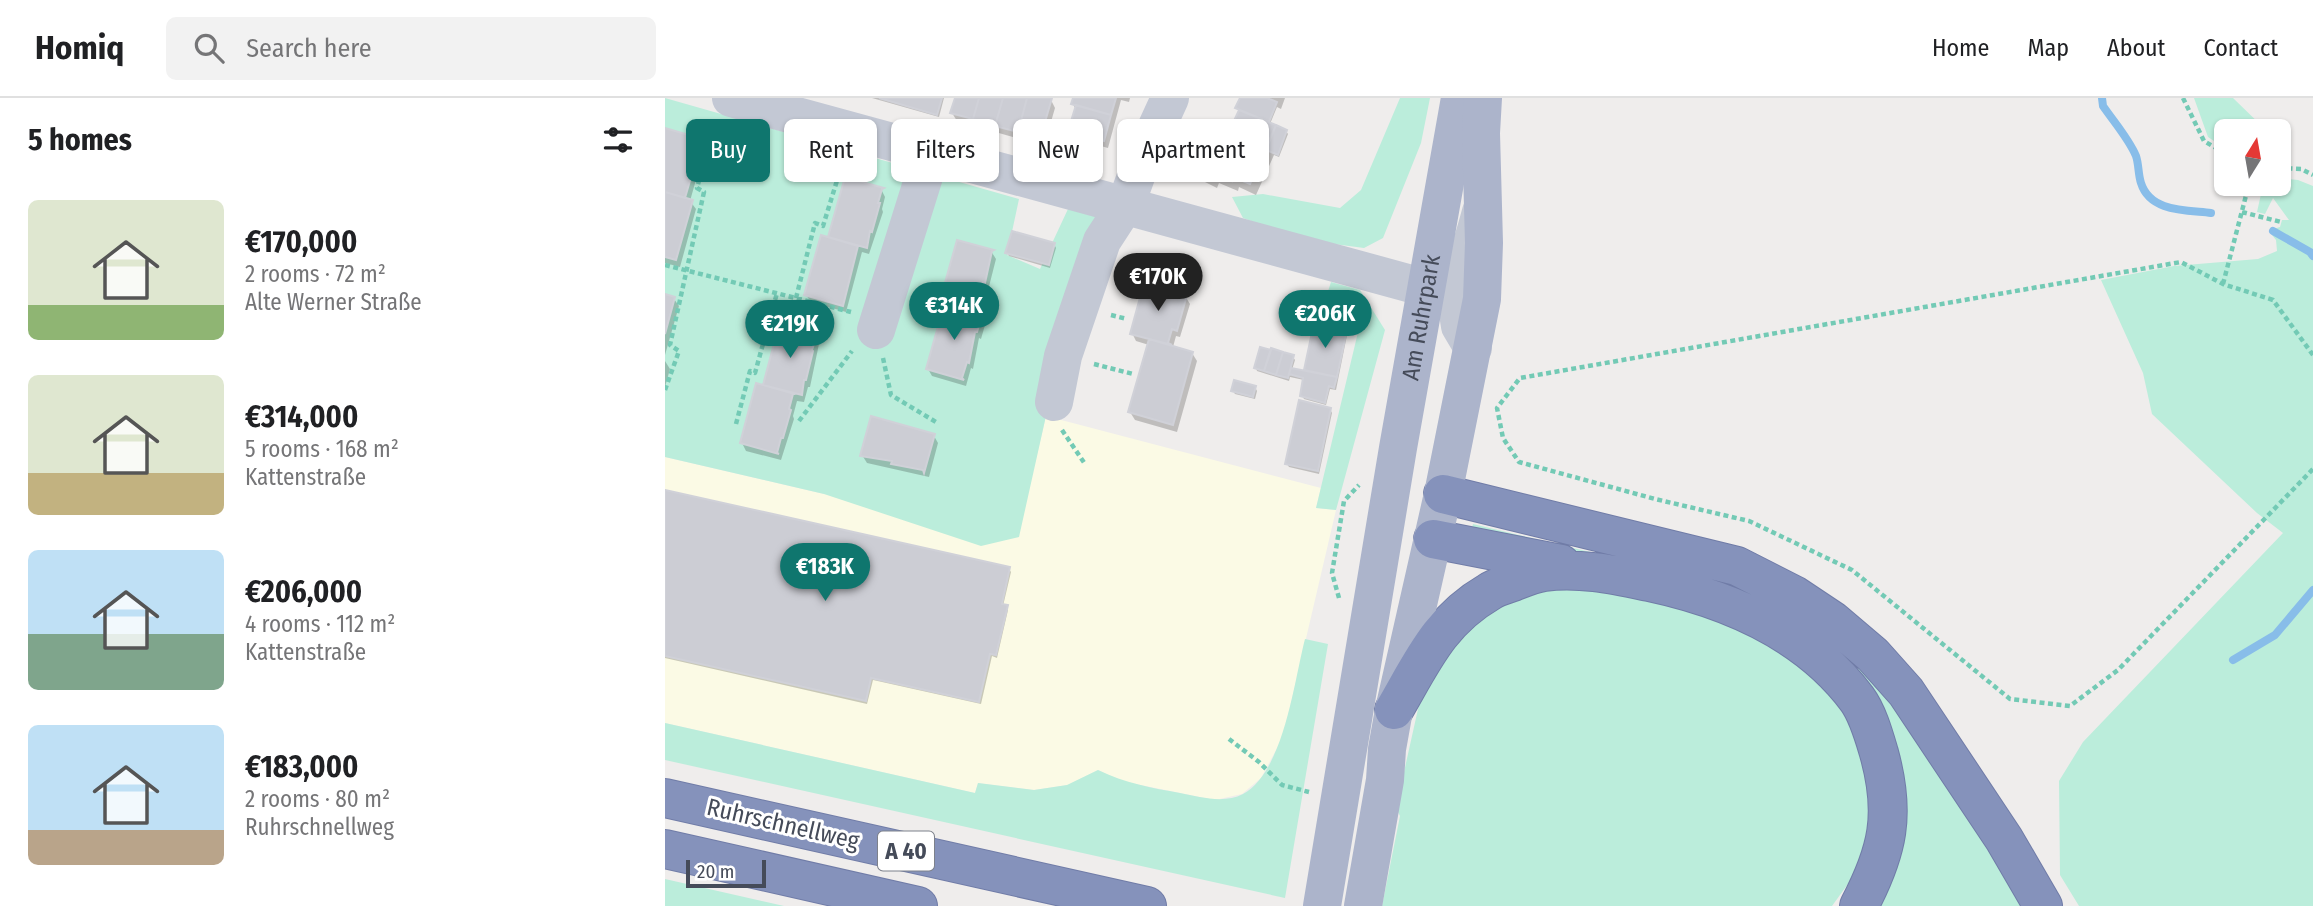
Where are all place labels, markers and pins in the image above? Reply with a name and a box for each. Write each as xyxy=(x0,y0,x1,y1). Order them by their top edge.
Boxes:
pin: €170K xyxy=(1109,254,1207,313)
pin: €314K xyxy=(905,282,1003,342)
pin: €206K xyxy=(1276,290,1374,350)
pin: €219K xyxy=(741,300,839,360)
pin: €183K xyxy=(776,544,874,603)

